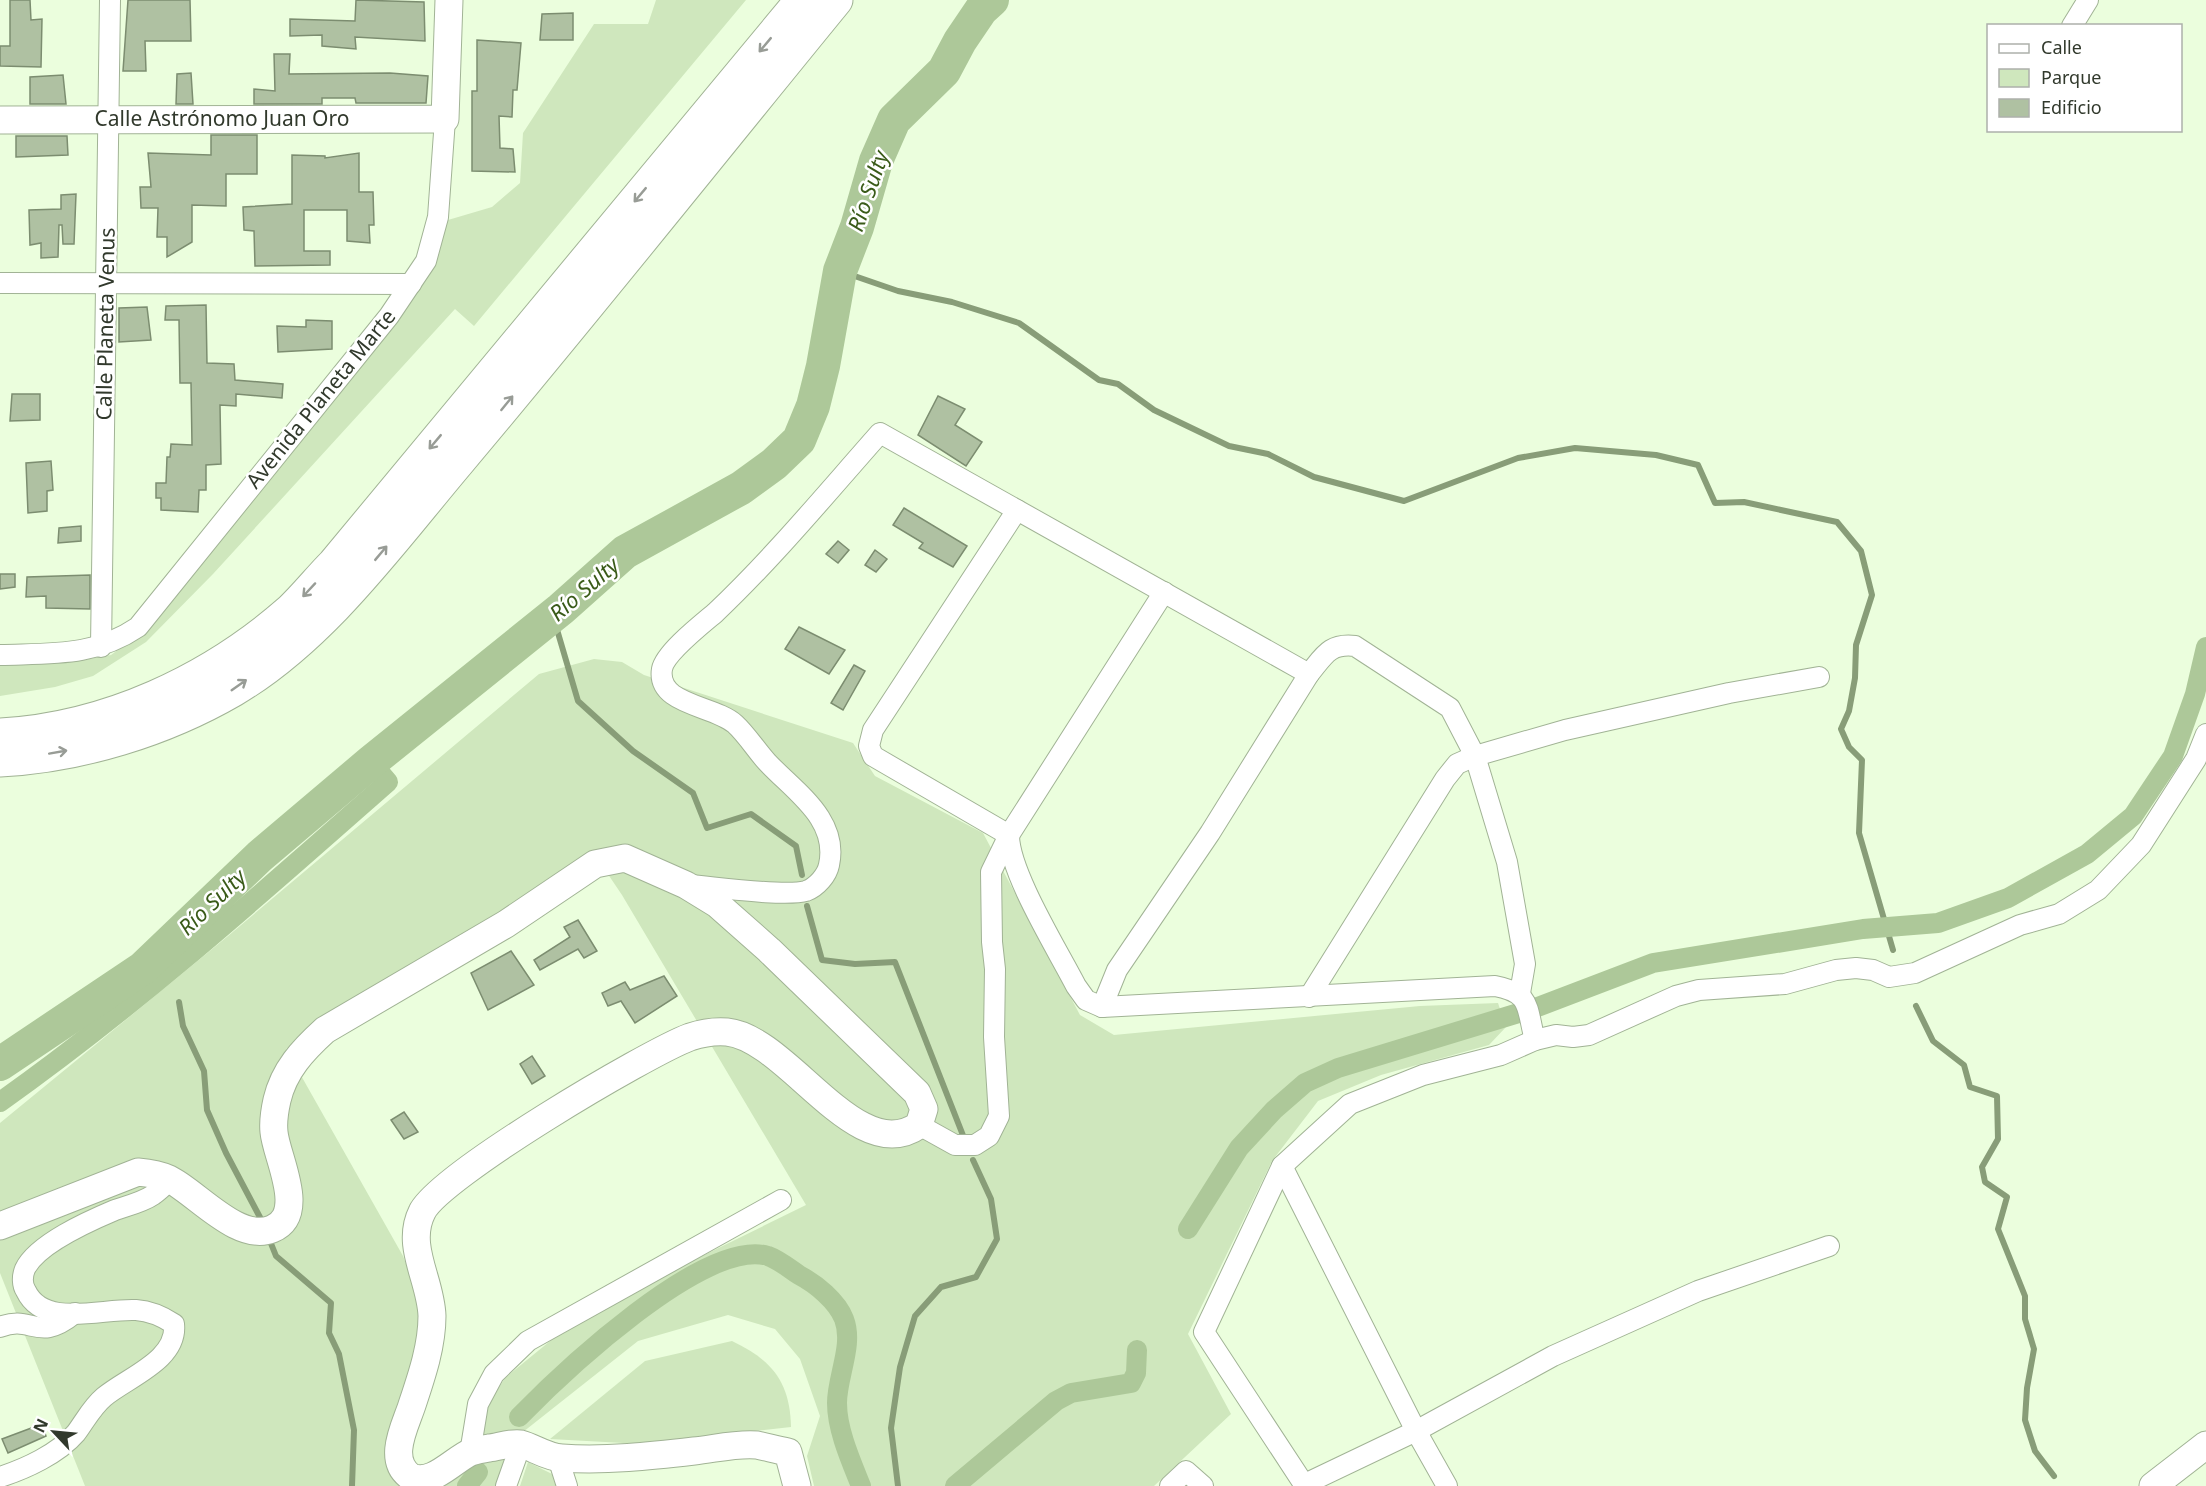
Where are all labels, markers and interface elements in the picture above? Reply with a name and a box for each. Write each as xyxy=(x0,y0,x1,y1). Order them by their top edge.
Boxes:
legend xyxy=(1987,24,2182,132)
text: Calle xyxy=(2041,35,2082,59)
one-way arrow xyxy=(758,37,771,53)
text: Parque xyxy=(2041,65,2101,89)
text: Edificio xyxy=(2041,95,2102,119)
street label: Calle Astrónomo Juan Oro xyxy=(95,104,349,132)
water label: Río Sulty xyxy=(839,145,895,235)
one-way arrow xyxy=(633,187,647,202)
street label: Calle Planeta Venus xyxy=(89,227,121,421)
street label: Avenida Planeta Marte xyxy=(239,303,401,494)
one-way arrow xyxy=(500,396,514,411)
one-way arrow xyxy=(428,434,442,449)
one-way arrow xyxy=(375,545,388,561)
water label: Río Sulty xyxy=(542,548,626,627)
one-way arrow xyxy=(301,583,316,598)
one-way arrow xyxy=(231,679,247,691)
one-way arrow xyxy=(48,746,67,757)
water label: Río Sulty xyxy=(171,860,253,941)
north arrow xyxy=(24,1402,84,1462)
text: N xyxy=(28,1415,53,1436)

